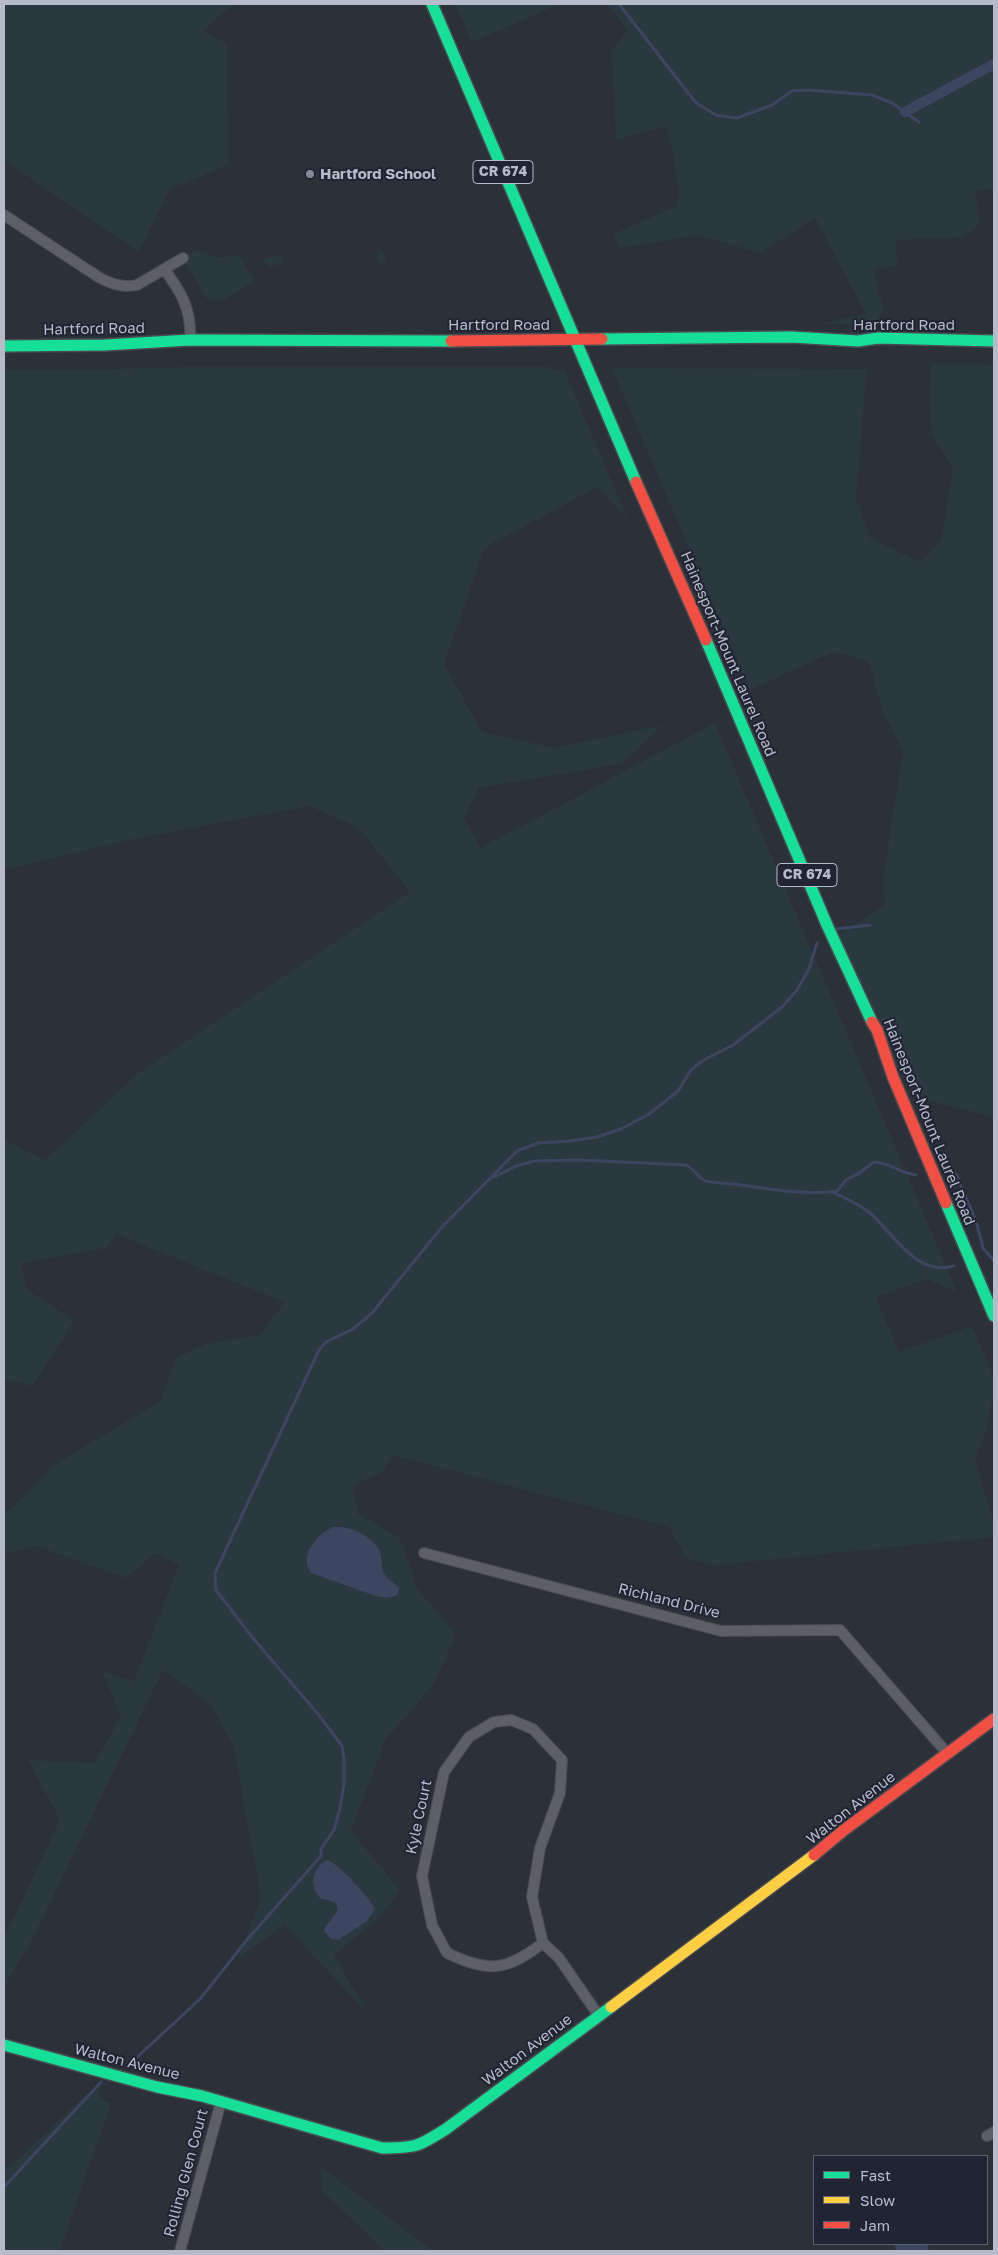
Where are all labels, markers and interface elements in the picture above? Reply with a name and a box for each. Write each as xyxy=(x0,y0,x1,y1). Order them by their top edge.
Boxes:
road number: CR 674 xyxy=(473,160,533,183)
place label: Hartford School xyxy=(320,165,436,183)
marker: Hartford School xyxy=(304,168,316,180)
street label: Hartford Road xyxy=(448,316,550,334)
street label: Hartford Road xyxy=(853,316,955,334)
street label: Hartford Road xyxy=(43,319,145,339)
street label: Hainesport-Mount Laurel Road xyxy=(676,549,780,759)
road number: CR 674 xyxy=(777,864,837,886)
street label: Hainesport-Mount Laurel Road xyxy=(879,1016,979,1228)
street label: Richland Drive xyxy=(616,1580,722,1622)
street label: Walton Avenue xyxy=(803,1768,899,1848)
street label: Kyle Court xyxy=(402,1778,436,1856)
street label: Walton Avenue xyxy=(479,2010,575,2090)
street label: Walton Avenue xyxy=(73,2040,181,2084)
street label: Rolling Glen Court xyxy=(160,2107,212,2239)
legend xyxy=(813,2155,988,2245)
text: Fast xyxy=(860,2166,891,2184)
text: Slow xyxy=(860,2191,895,2209)
text: Jam xyxy=(860,2216,890,2234)

